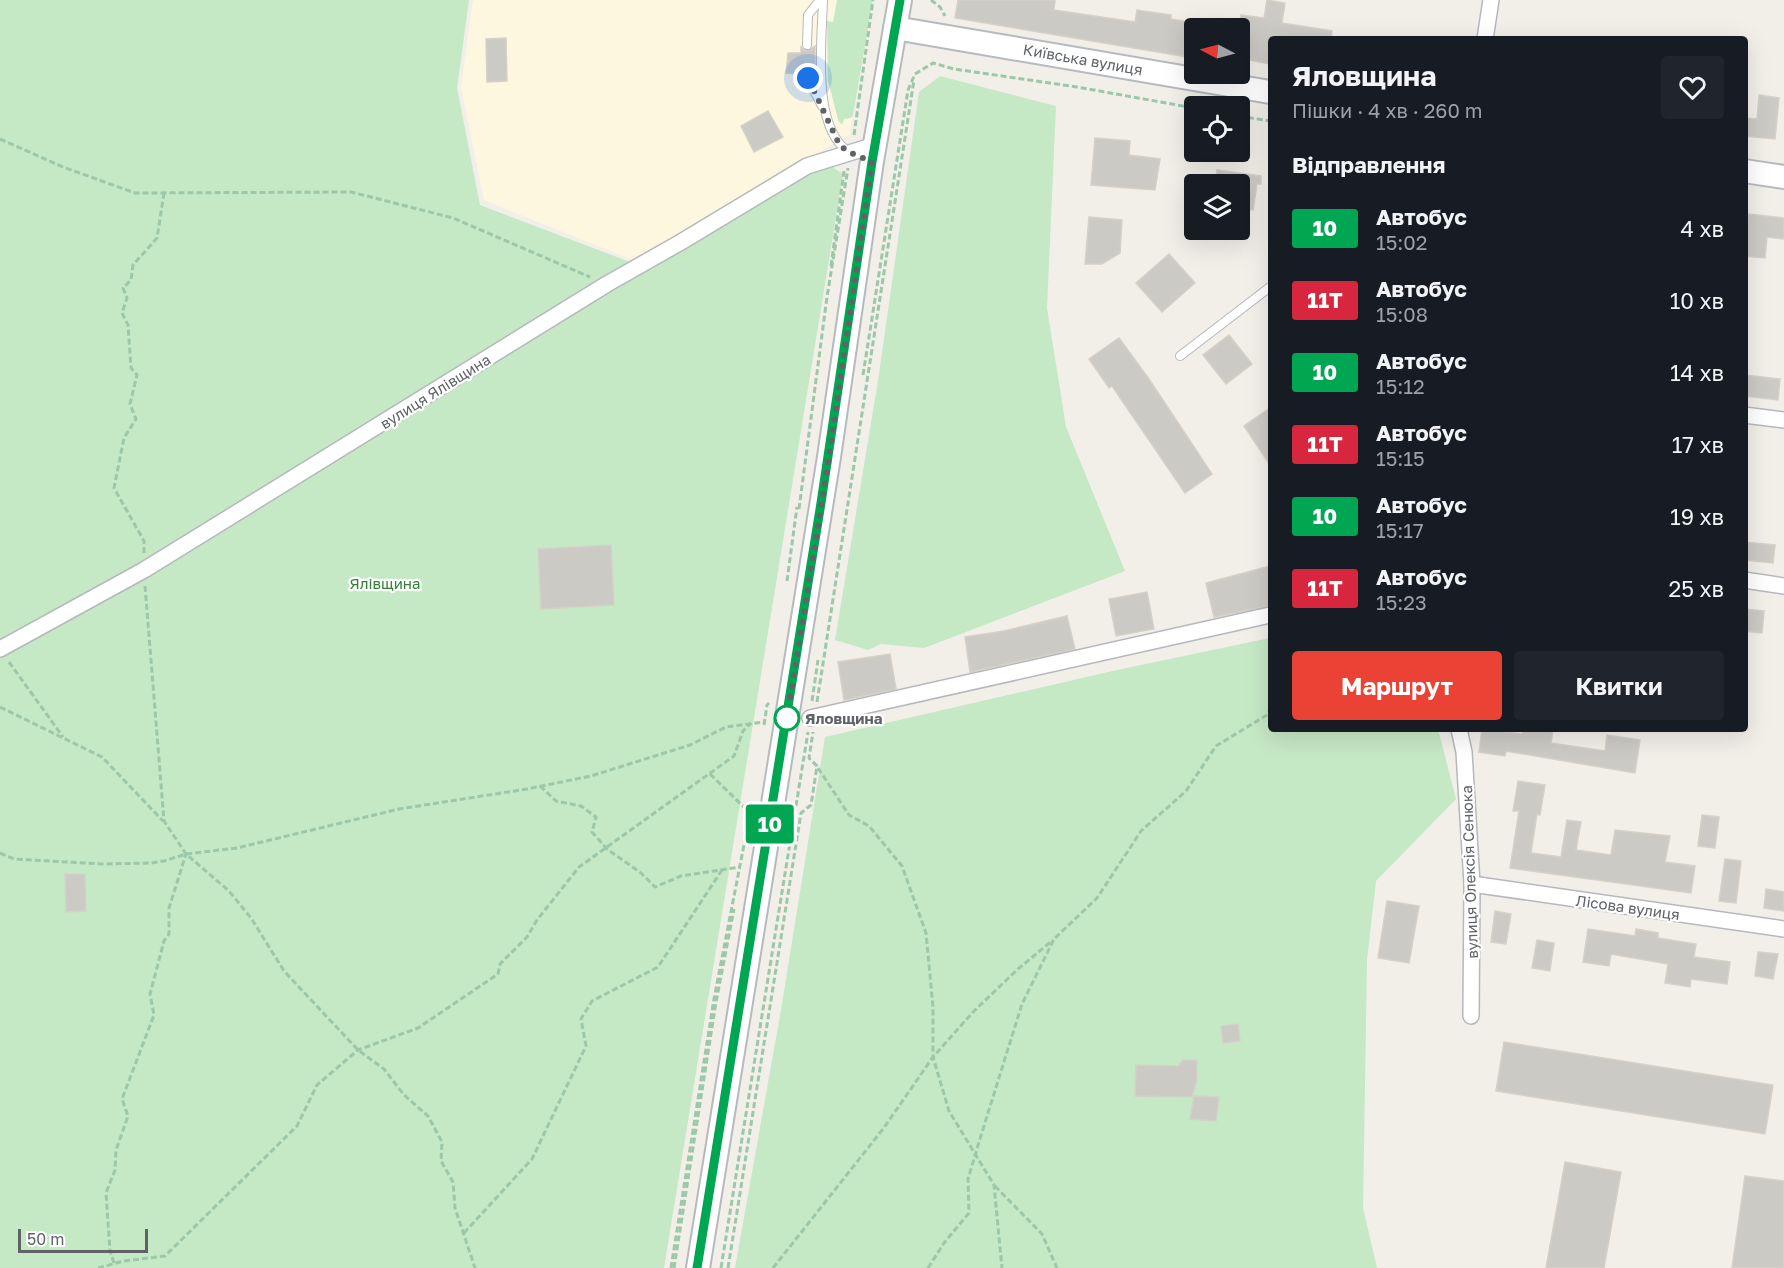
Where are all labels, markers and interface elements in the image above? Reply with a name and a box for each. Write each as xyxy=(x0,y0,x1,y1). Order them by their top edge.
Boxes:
north arrow xyxy=(1184,18,1250,84)
map controls xyxy=(1184,18,1250,240)
street label: Київська вулиця xyxy=(1022,40,1144,78)
button: heart xyxy=(1661,56,1724,119)
text: Яловщина xyxy=(1292,59,1436,92)
your location xyxy=(793,63,823,93)
button: locate xyxy=(1184,96,1250,162)
text: Пішки · 4 хв · 260 m xyxy=(1292,98,1483,122)
text: Відправлення xyxy=(1292,151,1445,178)
button: layers xyxy=(1184,174,1250,240)
text: Автобус xyxy=(1376,203,1467,230)
text: 10 xyxy=(1313,215,1337,241)
text: 4 хв xyxy=(1681,215,1724,242)
text: 15:02 xyxy=(1376,230,1427,254)
text: Автобус xyxy=(1376,275,1467,302)
text: 11Т xyxy=(1307,287,1343,313)
text: 10 хв xyxy=(1670,287,1724,314)
text: 15:08 xyxy=(1376,302,1428,326)
text: Автобус xyxy=(1376,347,1467,374)
street label: вулиця Ялівщина xyxy=(376,350,494,432)
text: 10 xyxy=(1313,359,1337,385)
text: 14 хв xyxy=(1670,359,1724,386)
text: 15:12 xyxy=(1376,374,1425,398)
text: Автобус xyxy=(1376,419,1467,446)
text: 11Т xyxy=(1307,431,1343,457)
text: 17 хв xyxy=(1672,431,1724,458)
text: 15:15 xyxy=(1376,446,1425,470)
text: Автобус xyxy=(1376,491,1467,518)
text: 10 xyxy=(1313,503,1337,529)
text: 19 хв xyxy=(1670,503,1724,530)
text: 15:17 xyxy=(1376,518,1424,542)
text: Автобус xyxy=(1376,563,1467,590)
park label: Ялівщина xyxy=(350,574,420,592)
text: 11Т xyxy=(1307,575,1343,601)
text: 25 хв xyxy=(1668,575,1724,602)
text: 15:23 xyxy=(1376,590,1427,614)
button: Маршрут xyxy=(1292,651,1502,720)
button: Квитки xyxy=(1514,651,1724,720)
marker: Яловщина xyxy=(774,705,800,731)
place label: Яловщина xyxy=(805,709,883,727)
street label: вулиця Олексія Сенюка xyxy=(1457,785,1481,959)
line badge: 10 xyxy=(743,804,797,844)
text: 10 xyxy=(758,811,782,837)
street label: Лісова вулиця xyxy=(1575,891,1681,923)
scale bar xyxy=(18,1226,148,1254)
text: 50 m xyxy=(27,1229,64,1249)

